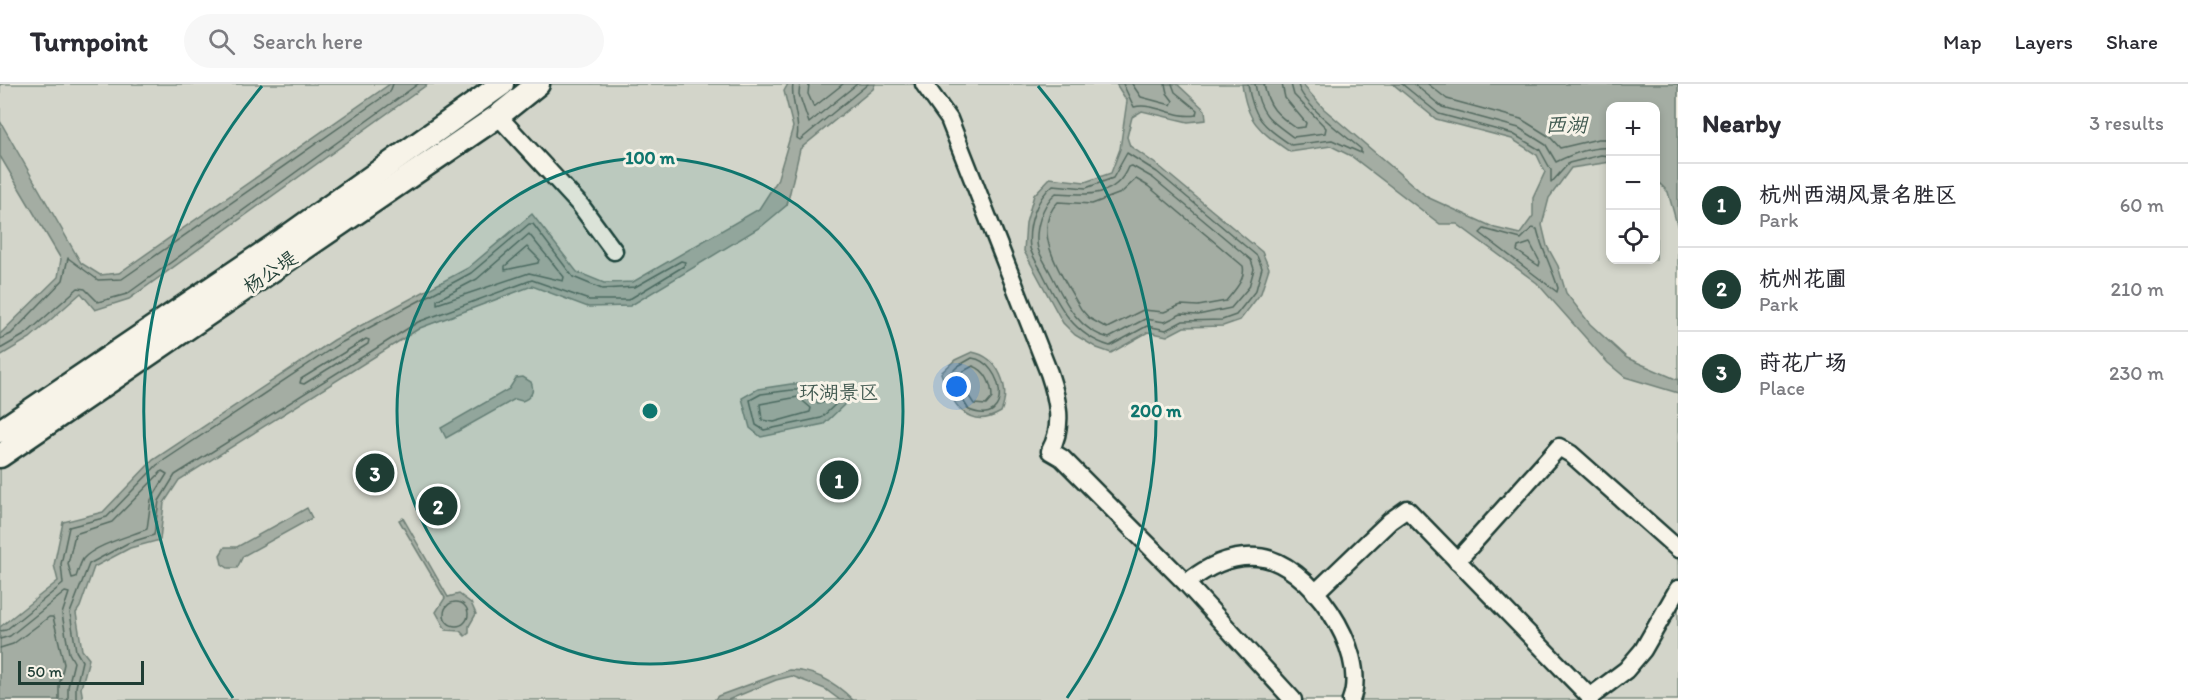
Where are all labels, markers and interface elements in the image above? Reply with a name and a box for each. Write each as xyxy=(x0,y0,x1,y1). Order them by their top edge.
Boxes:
search box xyxy=(184,14,604,68)
text: Turnpoint xyxy=(30,24,148,58)
icon: search xyxy=(205,25,238,58)
text: Search here xyxy=(253,28,363,55)
text: Map xyxy=(1943,29,1982,54)
text: Layers xyxy=(2015,29,2073,54)
text: Share xyxy=(2106,29,2158,54)
map controls xyxy=(1606,102,1660,264)
button: + xyxy=(1606,102,1660,156)
text: Nearby xyxy=(1702,107,1781,139)
text: 3 results xyxy=(2089,111,2164,135)
water label: 西湖 xyxy=(1545,112,1589,137)
text: 100 m xyxy=(625,147,676,169)
button: − xyxy=(1606,156,1660,210)
text: 杭州西湖风景名胜区 xyxy=(1759,181,1957,208)
text: 1 xyxy=(1717,193,1726,217)
text: 60 m xyxy=(2120,193,2164,217)
text: Park xyxy=(1759,208,1798,232)
button: locate xyxy=(1606,210,1660,264)
street label: 杨公堤 xyxy=(238,245,302,299)
text: 杭州花圃 xyxy=(1759,265,1847,292)
text: 2 xyxy=(1716,277,1727,301)
text: 210 m xyxy=(2111,277,2164,301)
text: Park xyxy=(1759,292,1798,316)
text: 莳花广场 xyxy=(1759,349,1847,376)
text: 3 xyxy=(1716,361,1727,385)
text: 230 m xyxy=(2109,361,2164,385)
your location xyxy=(942,372,971,401)
text: Place xyxy=(1759,376,1805,400)
park label: 环湖景区 xyxy=(799,380,879,404)
text: 200 m xyxy=(1131,400,1182,422)
centre of rings xyxy=(640,401,660,421)
pin: 3 xyxy=(356,450,394,496)
pin: 1 xyxy=(820,458,858,502)
pin: 2 xyxy=(418,484,458,528)
scale bar xyxy=(18,658,144,686)
text: 50 m xyxy=(27,662,62,681)

